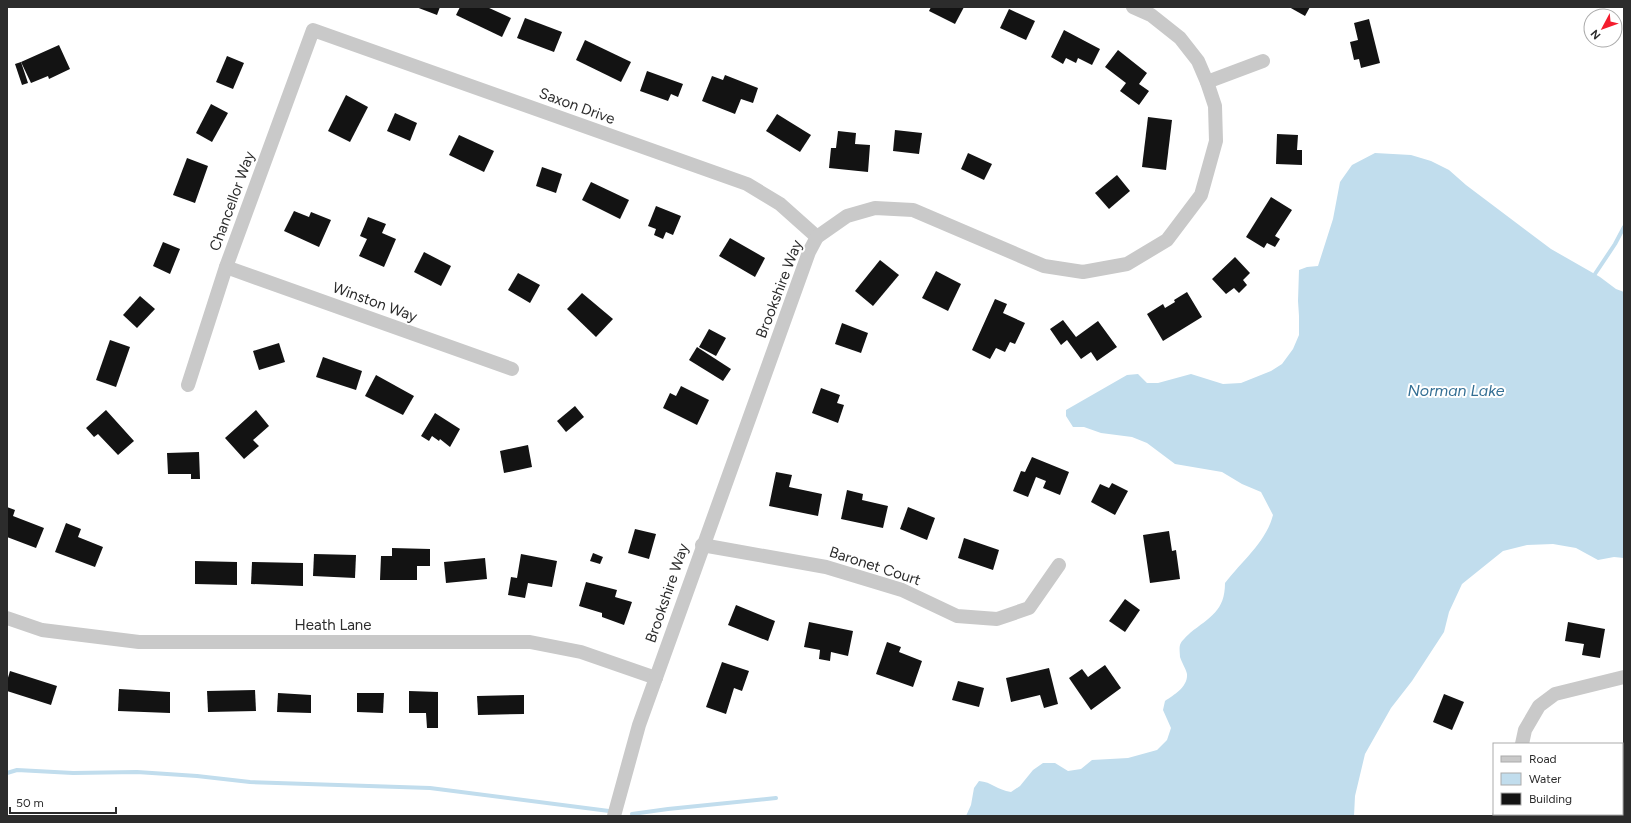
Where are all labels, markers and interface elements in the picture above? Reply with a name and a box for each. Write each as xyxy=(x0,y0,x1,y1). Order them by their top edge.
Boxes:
north arrow xyxy=(1583,8,1623,48)
text: N xyxy=(1588,27,1604,42)
street label: Saxon Drive xyxy=(537,84,617,128)
street label: Chancellor Way xyxy=(206,149,258,253)
street label: Brookshire Way xyxy=(752,237,806,341)
street label: Winston Way xyxy=(330,278,420,326)
water label: Norman Lake xyxy=(1407,381,1505,400)
street label: Brookshire Way xyxy=(642,541,692,645)
street label: Baronet Court xyxy=(827,543,923,589)
street label: Heath Lane xyxy=(295,616,371,634)
legend xyxy=(1493,743,1623,815)
text: Road xyxy=(1529,752,1557,766)
text: Water xyxy=(1529,772,1561,786)
scale bar xyxy=(10,789,116,815)
text: Building xyxy=(1529,792,1572,806)
text: 50 m xyxy=(16,796,44,810)

